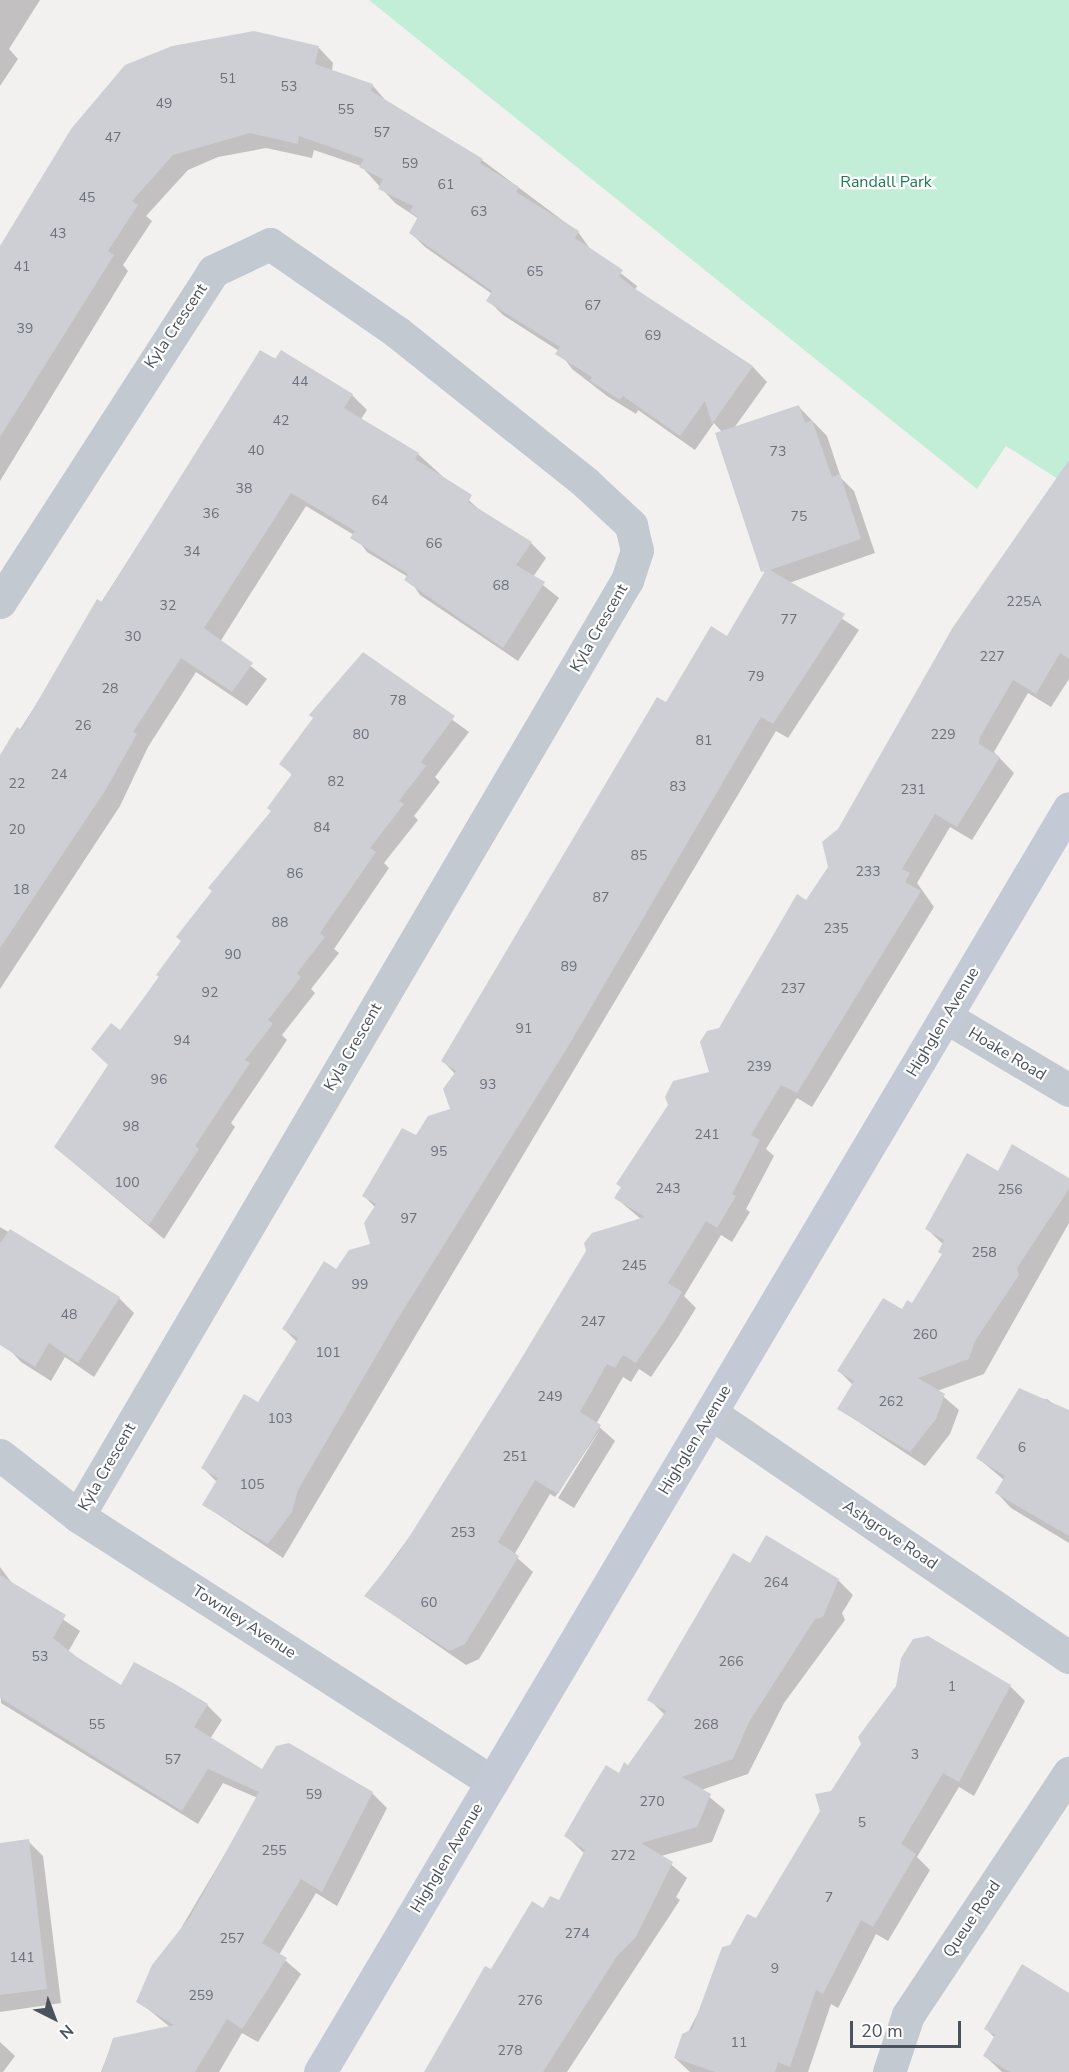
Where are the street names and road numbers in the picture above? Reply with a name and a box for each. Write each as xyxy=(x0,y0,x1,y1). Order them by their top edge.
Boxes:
street label: Kyla Crescent xyxy=(141,280,211,372)
street label: Kyla Crescent xyxy=(566,581,632,675)
street label: Highglen Avenue xyxy=(903,964,983,1080)
street label: Kyla Crescent xyxy=(320,1000,386,1094)
street label: Hoake Road xyxy=(965,1023,1049,1085)
street label: Highglen Avenue xyxy=(655,1382,735,1498)
street label: Kyla Crescent xyxy=(74,1420,140,1514)
street label: Ashgrove Road xyxy=(839,1496,941,1574)
street label: Townley Avenue xyxy=(189,1581,299,1663)
street label: Highglen Avenue xyxy=(407,1800,487,1916)
street label: Queue Road xyxy=(939,1877,1005,1961)

